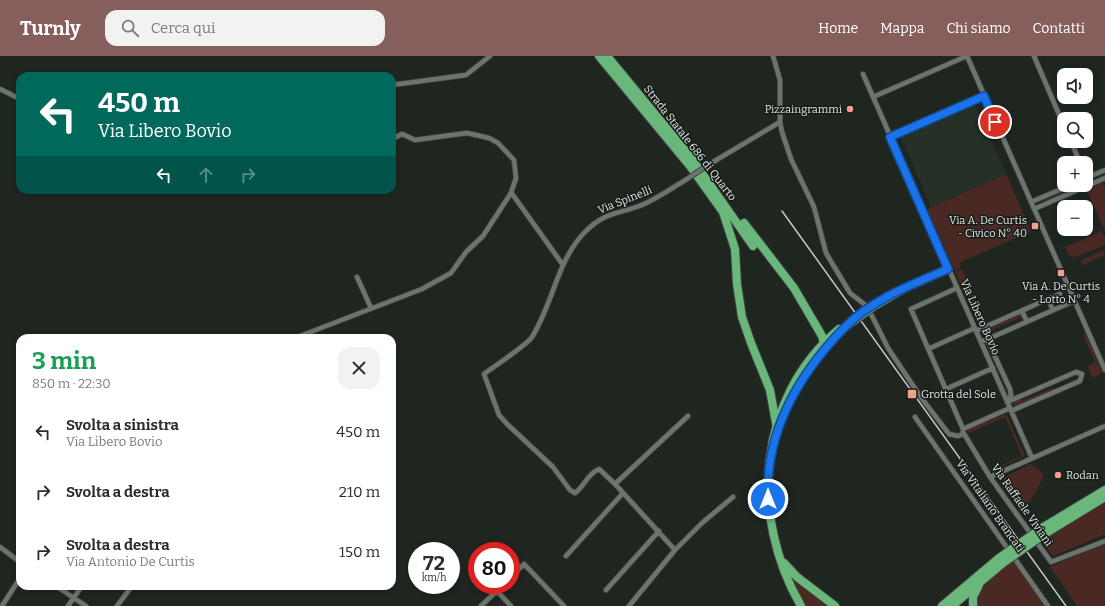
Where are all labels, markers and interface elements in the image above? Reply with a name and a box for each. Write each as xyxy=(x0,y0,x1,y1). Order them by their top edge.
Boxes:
search box xyxy=(105,10,385,46)
text: Turnly xyxy=(20,17,81,40)
icon: search xyxy=(119,17,141,39)
text: Cerca qui xyxy=(151,19,215,37)
text: Home xyxy=(818,20,858,37)
text: Mappa xyxy=(880,20,925,37)
text: Chi siamo xyxy=(947,20,1011,37)
text: Contatti xyxy=(1033,20,1085,37)
map controls xyxy=(1057,68,1093,236)
button: sound xyxy=(1057,68,1093,104)
street label: Strada Statale 686 di Quarto xyxy=(641,83,739,203)
text: 450 m xyxy=(98,86,180,119)
icon: left xyxy=(32,88,84,140)
place label: Pizzaingrammi xyxy=(765,103,843,116)
marker: Pizzaingrammi xyxy=(845,104,855,114)
pin xyxy=(978,105,1012,139)
icon: arrive xyxy=(984,111,1006,133)
button: search xyxy=(1057,112,1093,148)
text: Via Libero Bovio xyxy=(98,120,232,142)
button: + xyxy=(1057,156,1093,192)
icon: left xyxy=(153,164,175,186)
icon: ahead xyxy=(195,164,217,186)
icon: right xyxy=(237,164,259,186)
street label: Via Spinelli xyxy=(596,183,655,217)
button: − xyxy=(1057,200,1093,236)
place label: Via A. De Curtis - Civico N° 40 xyxy=(949,214,1027,240)
marker: Via A. De Curtis - Civico N° 40 xyxy=(1030,221,1040,231)
marker: Via A. De Curtis - Lotto N° 4 xyxy=(1056,268,1066,278)
street label: Via Libero Bovio xyxy=(957,277,1003,357)
place label: Via A. De Curtis - Lotto N° 4 xyxy=(1022,280,1100,306)
text: 3 min xyxy=(32,347,96,375)
button: close xyxy=(338,347,380,389)
text: 850 m · 22:30 xyxy=(32,376,111,391)
marker: Grotta del Sole xyxy=(906,388,918,400)
place label: Grotta del Sole xyxy=(921,388,996,401)
text: Svolta a sinistra xyxy=(66,416,179,434)
icon: left xyxy=(32,421,54,443)
text: 450 m xyxy=(336,423,380,441)
text: Via Libero Bovio xyxy=(66,434,162,449)
street label: Via Vitaliano Brancati xyxy=(953,457,1027,555)
street label: Via Raffaele Viviani xyxy=(989,461,1056,549)
place label: Rodan xyxy=(1066,469,1099,482)
marker: Rodan xyxy=(1053,470,1063,480)
position arrow xyxy=(747,478,789,520)
icon: right xyxy=(32,481,54,503)
text: Svolta a destra xyxy=(66,483,170,501)
text: 210 m xyxy=(339,483,380,501)
text: Svolta a destra xyxy=(66,536,170,554)
icon: right xyxy=(32,541,54,563)
speed limit sign: 80 xyxy=(468,542,520,594)
text: 150 m xyxy=(339,543,380,561)
text: 72 xyxy=(423,551,445,575)
text: Via Antonio De Curtis xyxy=(66,554,195,569)
text: km/h xyxy=(422,572,446,584)

